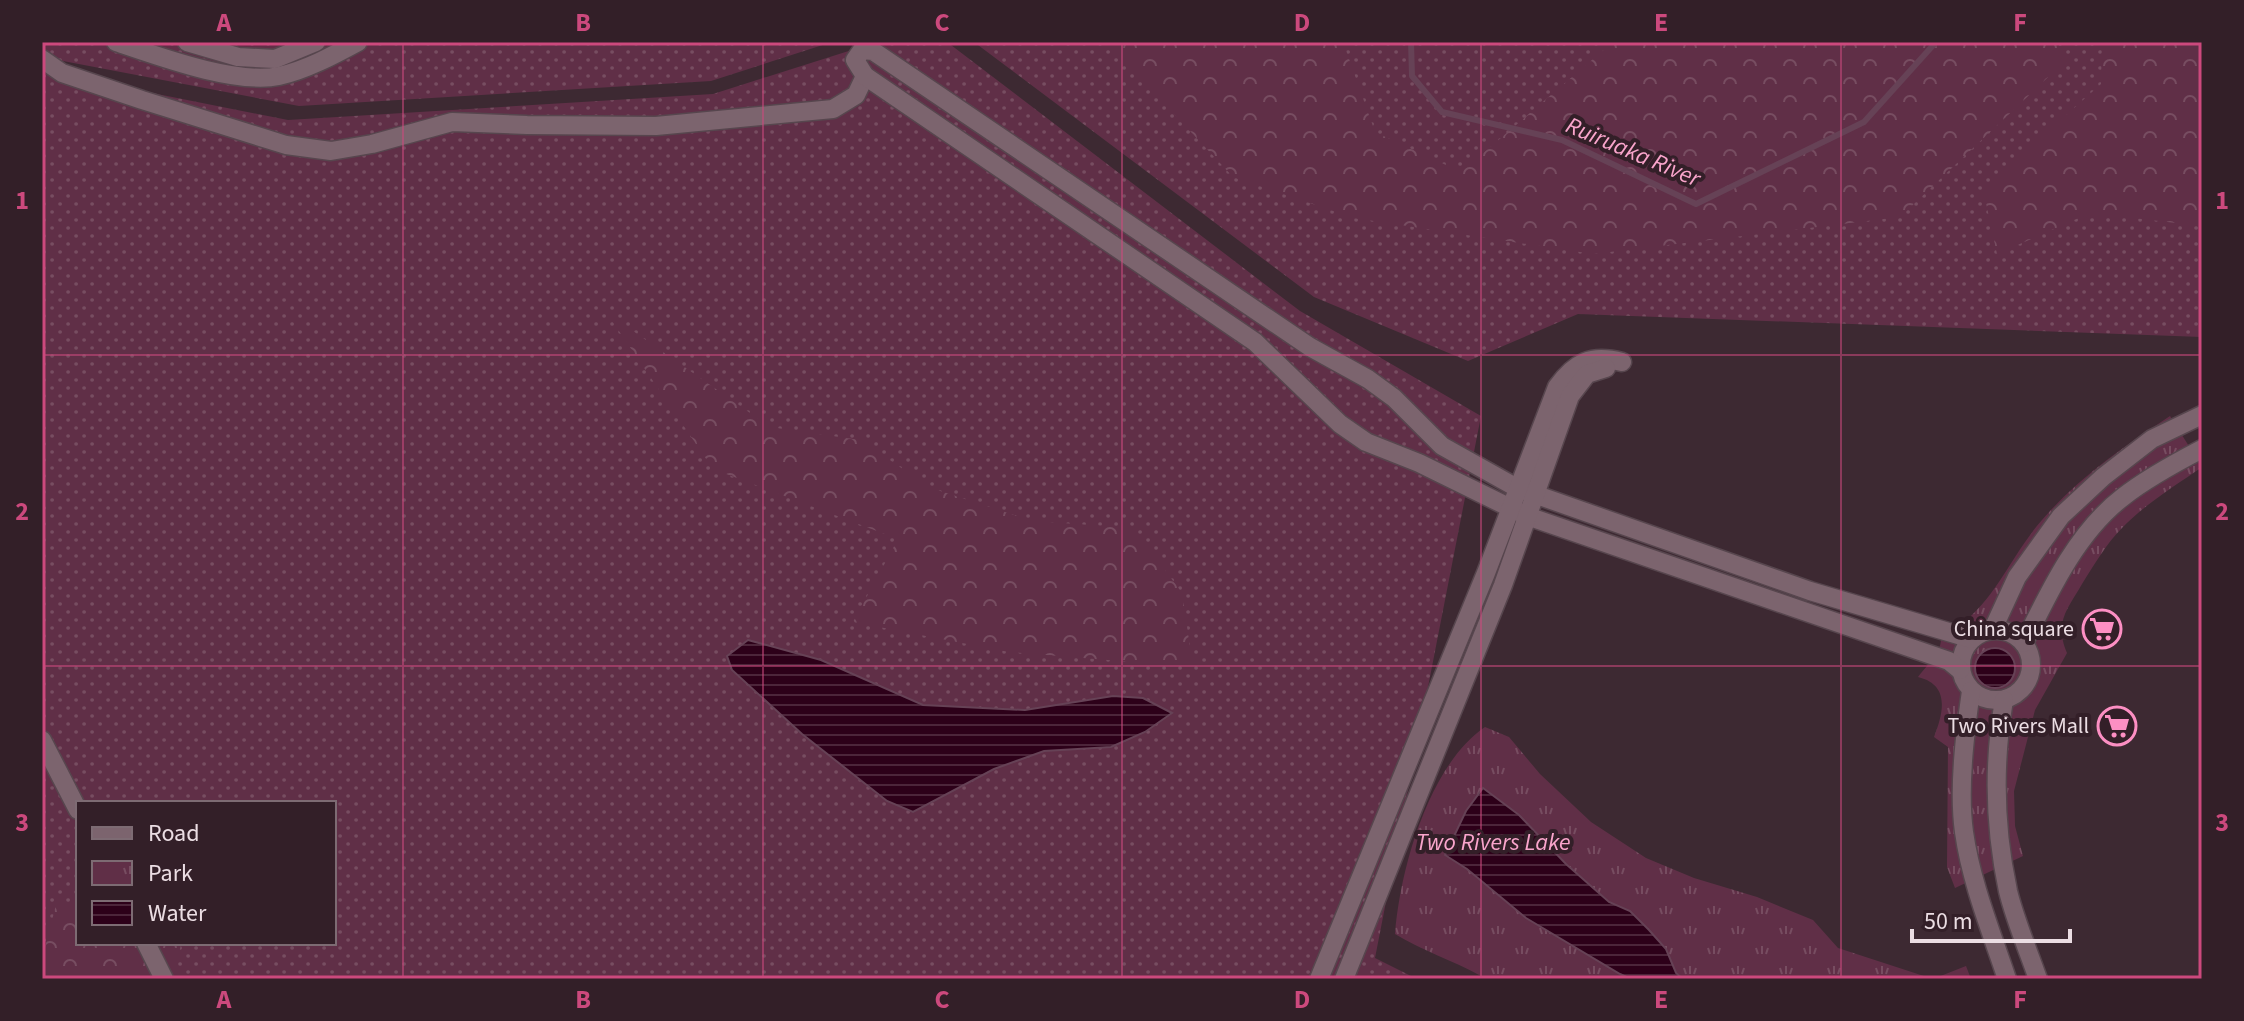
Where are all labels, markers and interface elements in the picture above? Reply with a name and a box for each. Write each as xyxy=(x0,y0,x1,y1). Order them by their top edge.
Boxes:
text: A xyxy=(216,4,233,41)
text: B xyxy=(575,4,591,41)
text: C xyxy=(934,4,950,41)
text: D xyxy=(1294,4,1310,41)
text: E xyxy=(1654,4,1668,41)
text: F xyxy=(2013,4,2027,41)
water label: Ruiruaka River xyxy=(1560,108,1707,197)
text: 1 xyxy=(15,182,29,219)
text: 1 xyxy=(2215,182,2229,219)
text: 2 xyxy=(15,493,29,530)
text: 2 xyxy=(2215,493,2229,530)
supermarket icon: China square xyxy=(2081,608,2123,650)
place label: China square xyxy=(1954,613,2074,645)
supermarket icon: Two Rivers Mall xyxy=(2096,705,2138,747)
place label: Two Rivers Mall xyxy=(1947,710,2089,742)
legend xyxy=(76,801,336,945)
text: 3 xyxy=(15,804,29,841)
text: 3 xyxy=(2215,804,2229,841)
text: Road xyxy=(148,816,200,851)
water label: Two Rivers Lake xyxy=(1415,825,1571,860)
text: Park xyxy=(148,856,193,891)
scale bar xyxy=(1912,893,2070,943)
text: Water xyxy=(148,896,207,931)
text: 50 m xyxy=(1924,904,1973,939)
text: A xyxy=(216,981,233,1018)
text: B xyxy=(575,981,591,1018)
text: C xyxy=(934,981,950,1018)
text: D xyxy=(1294,981,1310,1018)
text: E xyxy=(1654,981,1668,1018)
text: F xyxy=(2013,981,2027,1018)

